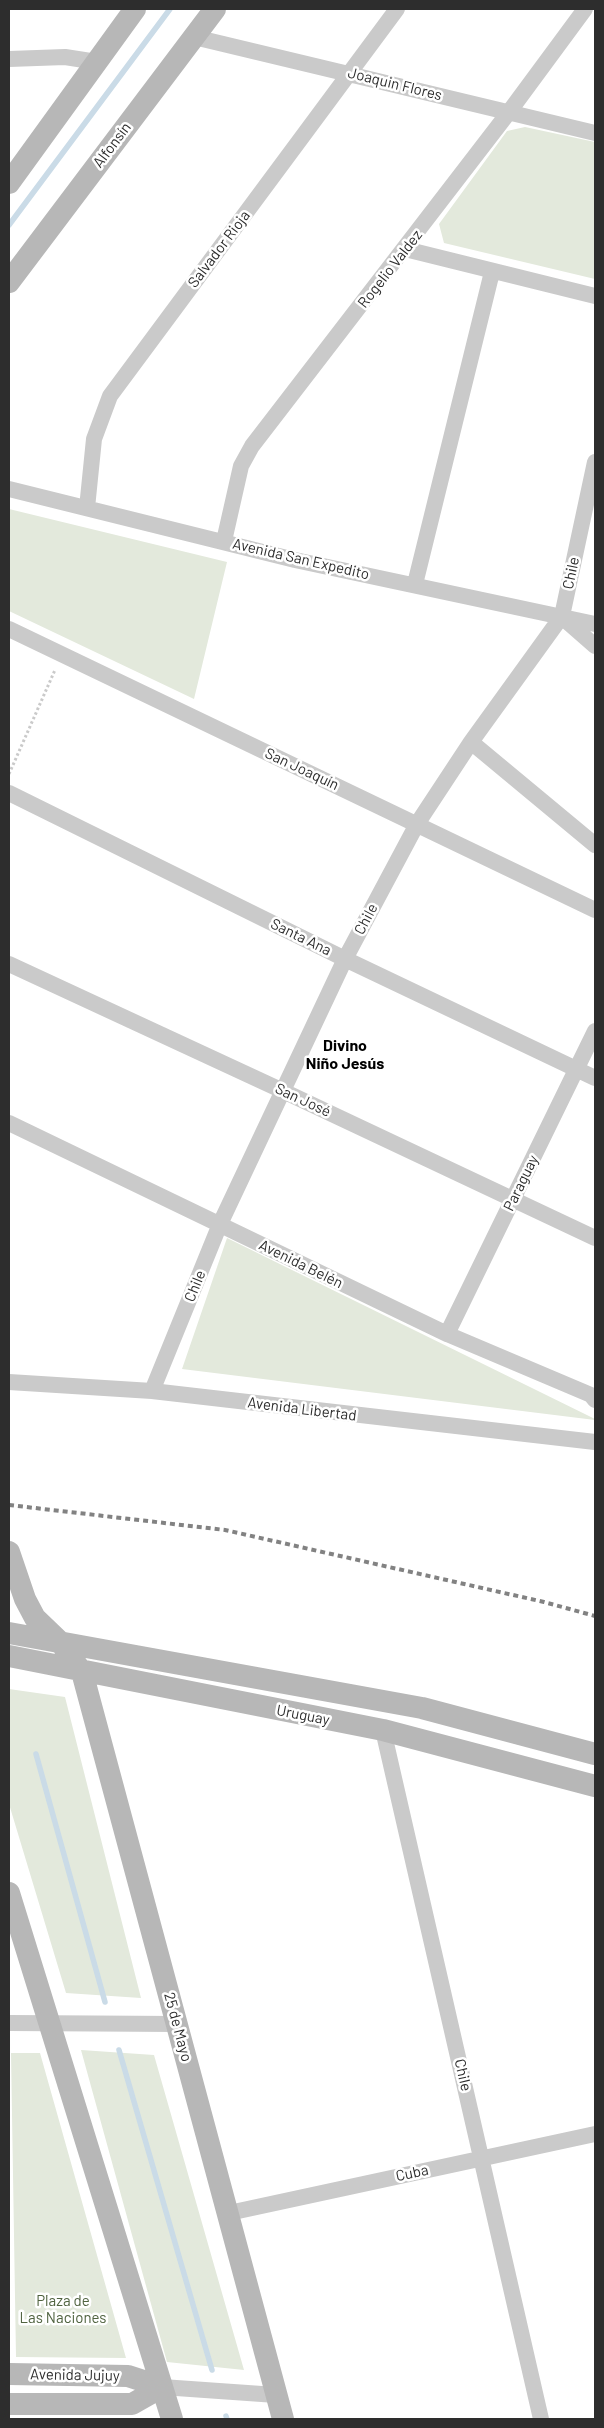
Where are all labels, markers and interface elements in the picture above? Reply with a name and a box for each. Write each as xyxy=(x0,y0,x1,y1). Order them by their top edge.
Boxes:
street label: Joaquin Flores xyxy=(346,64,444,104)
street label: Alfonsín xyxy=(89,119,135,171)
street label: Salvador Rioja xyxy=(184,207,254,291)
street label: Rogelio Valdez xyxy=(354,226,426,312)
street label: Avenida San Expedito xyxy=(231,535,371,583)
street label: Chile xyxy=(559,555,583,591)
street label: San Joaquín xyxy=(262,744,342,794)
street label: Chile xyxy=(350,900,382,938)
street label: Santa Ana xyxy=(268,915,334,959)
district label: Divino Niño Jesús xyxy=(306,1036,384,1074)
street label: San José xyxy=(272,1079,334,1121)
street label: Paraguay xyxy=(500,1152,542,1214)
street label: Avenida Belén xyxy=(256,1236,346,1292)
street label: Chile xyxy=(181,1268,209,1304)
street label: Avenida Libertad xyxy=(246,1393,358,1425)
street label: Uruguay xyxy=(275,1701,331,1729)
street label: 25 de Mayo xyxy=(160,1990,196,2064)
street label: Chile xyxy=(451,2057,475,2093)
street label: Cuba xyxy=(394,2161,430,2185)
park label: Plaza de Las Naciones xyxy=(19,2292,107,2327)
street label: Avenida Jujuy xyxy=(30,2365,120,2385)

